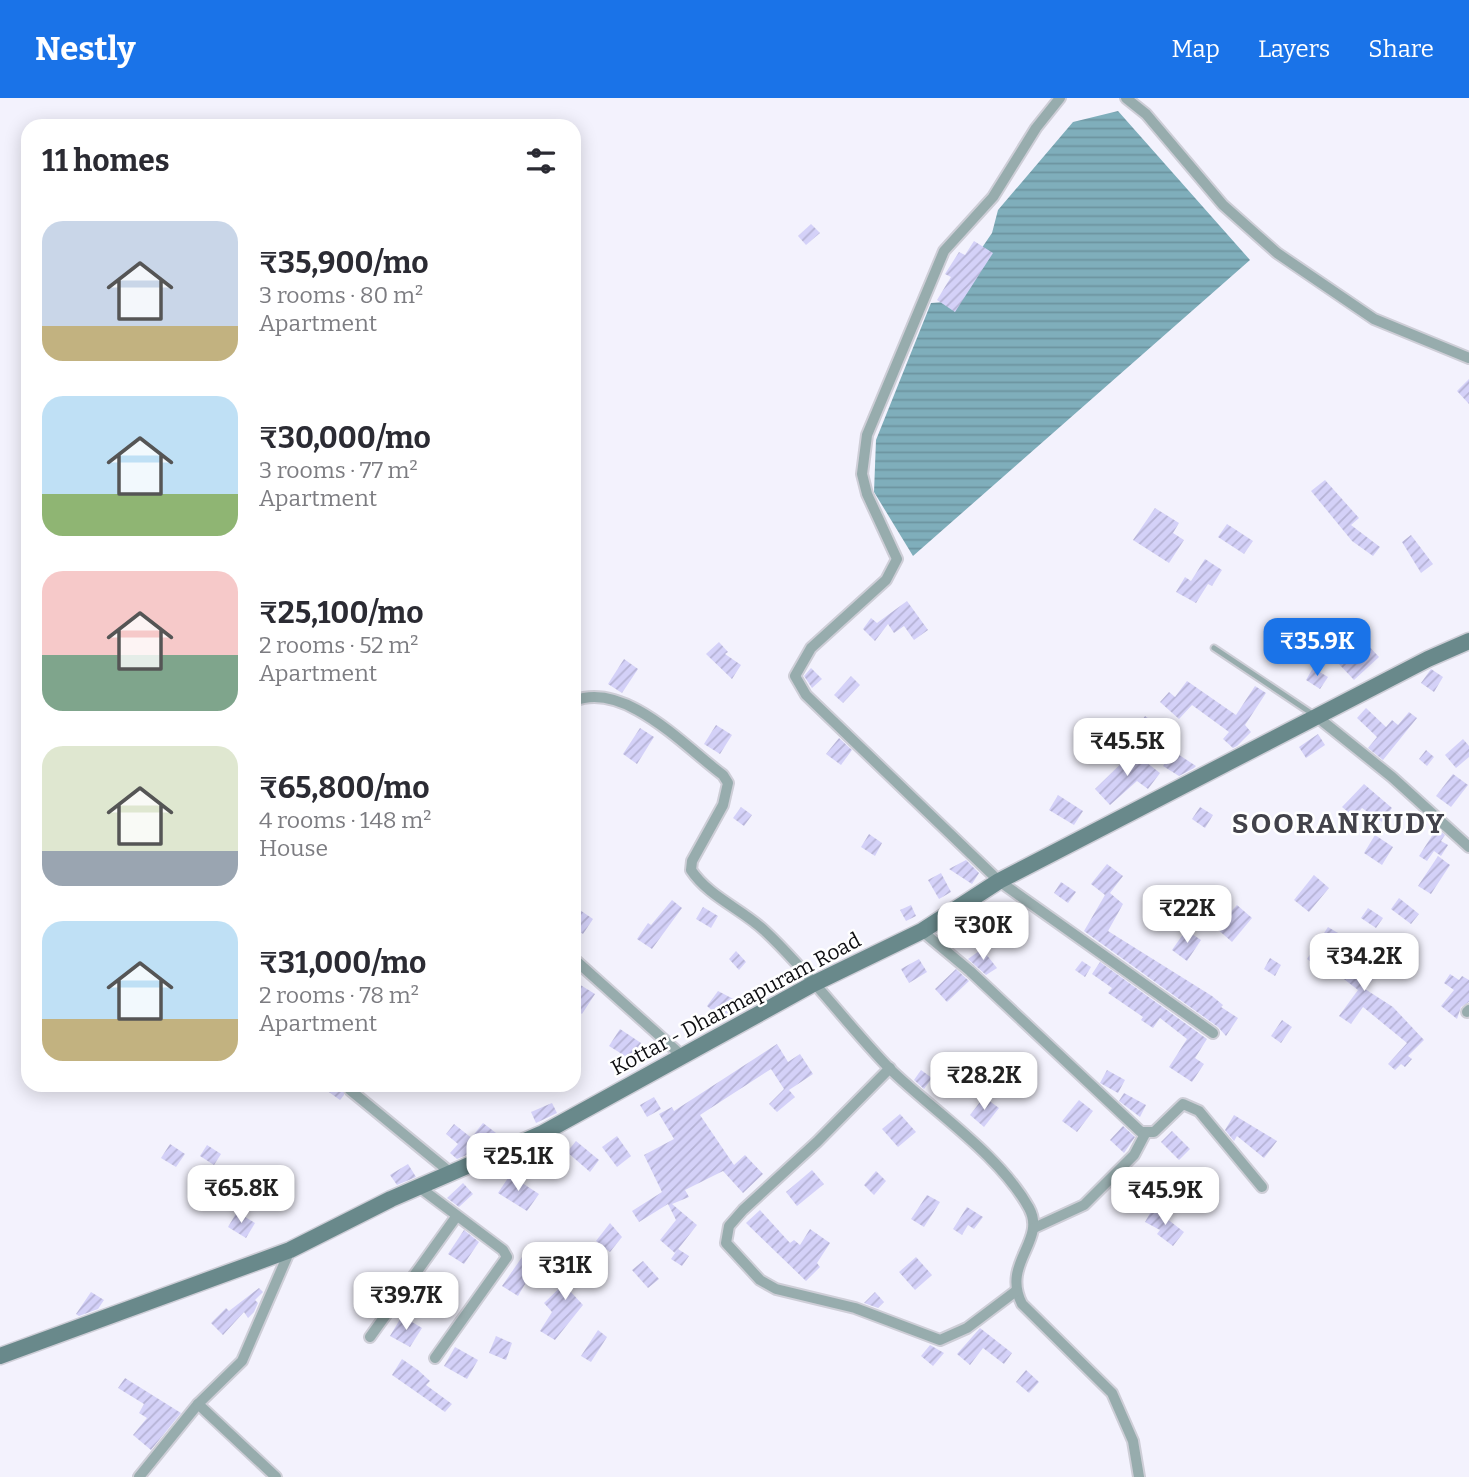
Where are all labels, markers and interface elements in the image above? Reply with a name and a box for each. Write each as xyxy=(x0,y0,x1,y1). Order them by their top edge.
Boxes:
text: Nestly xyxy=(35,29,136,69)
text: Map xyxy=(1172,35,1220,63)
text: Layers xyxy=(1258,35,1330,63)
text: Share xyxy=(1368,35,1434,63)
icon: filters xyxy=(522,142,560,180)
text: 11 homes xyxy=(42,143,170,179)
text: ₹35,900/mo xyxy=(259,245,429,281)
icon: home xyxy=(98,249,182,333)
text: 3 rooms · 80 m² xyxy=(259,281,423,309)
text: Apartment xyxy=(259,309,377,337)
text: ₹30,000/mo xyxy=(259,420,431,456)
icon: home xyxy=(98,424,182,508)
text: 3 rooms · 77 m² xyxy=(259,456,418,484)
text: Apartment xyxy=(259,484,377,512)
text: ₹25,100/mo xyxy=(259,595,423,631)
icon: home xyxy=(98,599,182,683)
pin: ₹35.9K xyxy=(1260,618,1374,678)
text: ₹35.9K xyxy=(1280,627,1354,655)
text: 2 rooms · 52 m² xyxy=(259,631,418,659)
text: Apartment xyxy=(259,659,377,687)
pin: ₹45.5K xyxy=(1070,718,1184,778)
text: ₹45.5K xyxy=(1089,727,1165,755)
text: ₹65,800/mo xyxy=(259,770,429,806)
icon: home xyxy=(98,774,182,858)
text: 4 rooms · 148 m² xyxy=(259,806,431,834)
district label: SOORANKUDY xyxy=(1232,807,1446,840)
text: House xyxy=(259,834,328,862)
pin: ₹22K xyxy=(1146,886,1228,945)
text: ₹22K xyxy=(1159,894,1215,922)
pin: ₹30K xyxy=(942,902,1024,962)
text: ₹30K xyxy=(954,911,1012,939)
street label: Kottar - Dharmapuram Road xyxy=(607,927,865,1081)
pin: ₹34.2K xyxy=(1307,934,1421,993)
text: ₹34.2K xyxy=(1326,942,1402,970)
text: ₹31,000/mo xyxy=(259,945,426,981)
icon: home xyxy=(98,949,182,1033)
text: 2 rooms · 78 m² xyxy=(259,981,419,1009)
text: Apartment xyxy=(259,1009,377,1037)
pin: ₹28.2K xyxy=(927,1052,1041,1112)
text: ₹28.2K xyxy=(946,1061,1022,1089)
pin: ₹25.1K xyxy=(461,1134,575,1193)
text: ₹25.1K xyxy=(483,1142,553,1170)
pin: ₹65.8K xyxy=(184,1166,298,1225)
pin: ₹45.9K xyxy=(1108,1168,1222,1227)
text: ₹65.8K xyxy=(203,1174,279,1202)
text: ₹45.9K xyxy=(1127,1176,1203,1204)
pin: ₹31K xyxy=(524,1242,606,1302)
text: ₹31K xyxy=(538,1251,592,1279)
pin: ₹39.7K xyxy=(349,1272,463,1332)
text: ₹39.7K xyxy=(370,1281,442,1309)

